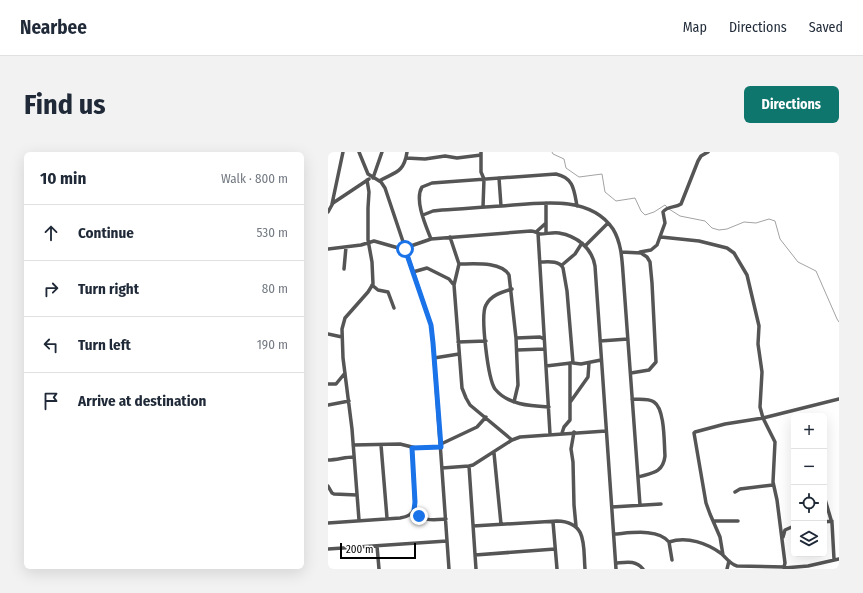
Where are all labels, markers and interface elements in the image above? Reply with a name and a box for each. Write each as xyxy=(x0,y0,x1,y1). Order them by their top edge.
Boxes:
text: Nearbee xyxy=(20,16,87,39)
text: Map xyxy=(683,19,707,36)
text: Directions xyxy=(729,19,787,36)
text: Saved xyxy=(809,19,843,36)
button: Directions xyxy=(744,86,839,123)
text: Find us xyxy=(24,88,106,121)
text: 10 min xyxy=(40,168,86,189)
text: Walk · 800 m xyxy=(221,171,288,186)
icon: ahead xyxy=(40,222,62,244)
text: Continue xyxy=(78,224,134,242)
text: 530 m xyxy=(256,225,288,240)
route start xyxy=(396,240,414,258)
icon: right xyxy=(40,278,62,300)
text: Turn right xyxy=(78,280,139,298)
text: 80 m xyxy=(262,281,288,296)
icon: left xyxy=(40,334,62,356)
text: Turn left xyxy=(78,336,131,354)
text: 190 m xyxy=(257,337,288,352)
icon: arrive xyxy=(40,390,62,412)
text: Arrive at destination xyxy=(78,392,206,410)
map controls xyxy=(791,413,827,557)
button: + xyxy=(791,413,827,449)
button: − xyxy=(791,449,827,485)
button: locate xyxy=(791,485,827,521)
route end xyxy=(410,507,428,525)
button: layers xyxy=(791,521,827,557)
scale bar xyxy=(340,541,416,560)
text: 200 m xyxy=(346,543,373,556)

